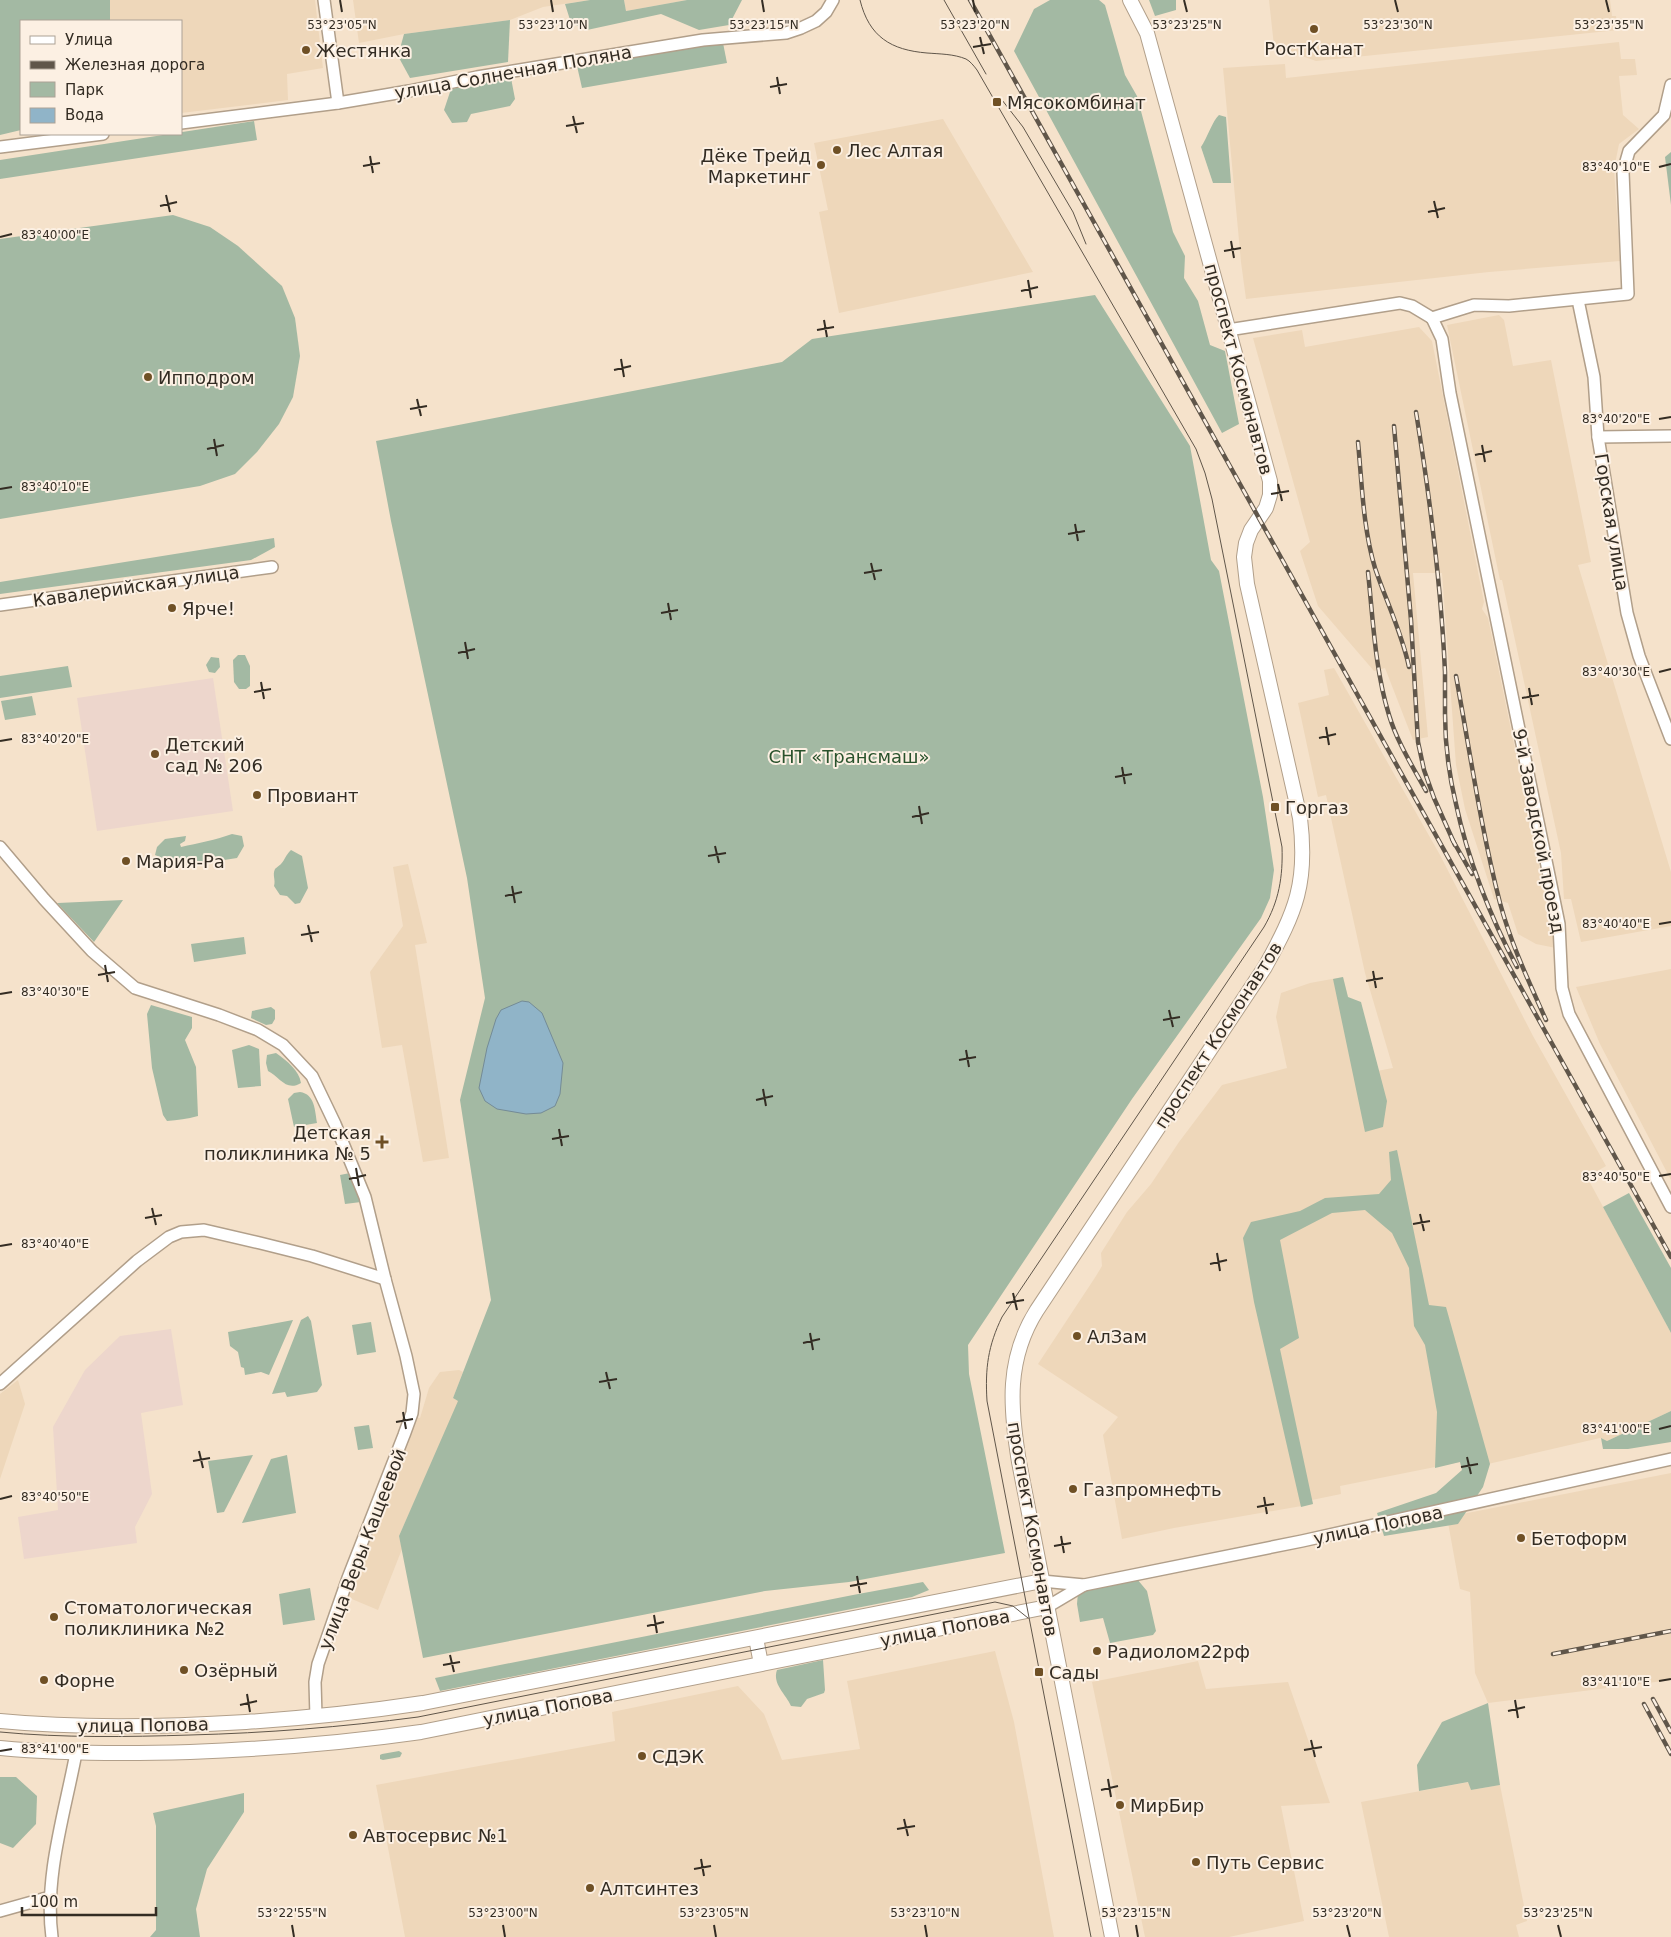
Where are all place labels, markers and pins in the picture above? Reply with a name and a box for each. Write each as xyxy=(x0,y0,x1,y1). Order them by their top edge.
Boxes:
marker: РостКанат xyxy=(1308,23,1320,35)
place label: РостКанат xyxy=(1264,38,1364,59)
place label: Жестянка xyxy=(316,40,411,61)
marker: Жестянка xyxy=(300,44,312,56)
place label: Мясокомбинат xyxy=(1007,92,1146,113)
marker: Мясокомбинат xyxy=(991,96,1003,108)
place label: Лес Алтая xyxy=(847,140,943,161)
marker: Лес Алтая xyxy=(831,144,843,156)
place label: Дёке Трейд Маркетинг xyxy=(701,145,811,187)
marker: Дёке Трейд Маркетинг xyxy=(815,159,827,171)
place label: Ипподром xyxy=(158,367,254,388)
marker: Ипподром xyxy=(142,371,154,383)
place label: Ярче! xyxy=(182,598,235,619)
marker: Ярче! xyxy=(166,602,178,614)
place label: Детский сад № 206 xyxy=(165,734,263,776)
marker: Детский сад № 206 xyxy=(149,748,161,760)
place label: Провиант xyxy=(267,785,359,806)
marker: Провиант xyxy=(251,789,263,801)
place label: Горгаз xyxy=(1285,797,1348,818)
marker: Горгаз xyxy=(1269,801,1281,813)
place label: Мария-Ра xyxy=(136,851,225,872)
marker: Мария-Ра xyxy=(120,855,132,867)
place label: Детская поликлиника № 5 xyxy=(204,1122,371,1164)
marker: Детская поликлиника № 5 xyxy=(375,1135,389,1149)
place label: АлЗам xyxy=(1087,1326,1147,1347)
marker: АлЗам xyxy=(1071,1330,1083,1342)
place label: Газпромнефть xyxy=(1083,1479,1222,1500)
marker: Газпромнефть xyxy=(1067,1483,1079,1495)
place label: Бетоформ xyxy=(1531,1528,1627,1549)
marker: Бетоформ xyxy=(1515,1532,1527,1544)
place label: Стоматологическая поликлиника №2 xyxy=(64,1597,252,1639)
marker: Стоматологическая поликлиника №2 xyxy=(48,1611,60,1623)
place label: Радиолом22рф xyxy=(1107,1641,1250,1662)
marker: Радиолом22рф xyxy=(1091,1645,1103,1657)
place label: Озёрный xyxy=(194,1660,278,1681)
place label: Сады xyxy=(1049,1662,1099,1683)
marker: Озёрный xyxy=(178,1664,190,1676)
marker: Сады xyxy=(1033,1666,1045,1678)
place label: Форне xyxy=(54,1670,115,1691)
marker: Форне xyxy=(38,1674,50,1686)
place label: СДЭК xyxy=(652,1746,704,1767)
marker: СДЭК xyxy=(636,1750,648,1762)
place label: МирБир xyxy=(1130,1795,1204,1816)
marker: МирБир xyxy=(1114,1799,1126,1811)
place label: Автосервис №1 xyxy=(363,1825,508,1846)
marker: Автосервис №1 xyxy=(347,1829,359,1841)
place label: Путь Сервис xyxy=(1206,1852,1324,1873)
marker: Путь Сервис xyxy=(1190,1856,1202,1868)
place label: Алтсинтез xyxy=(600,1878,699,1899)
marker: Алтсинтез xyxy=(584,1882,596,1894)

